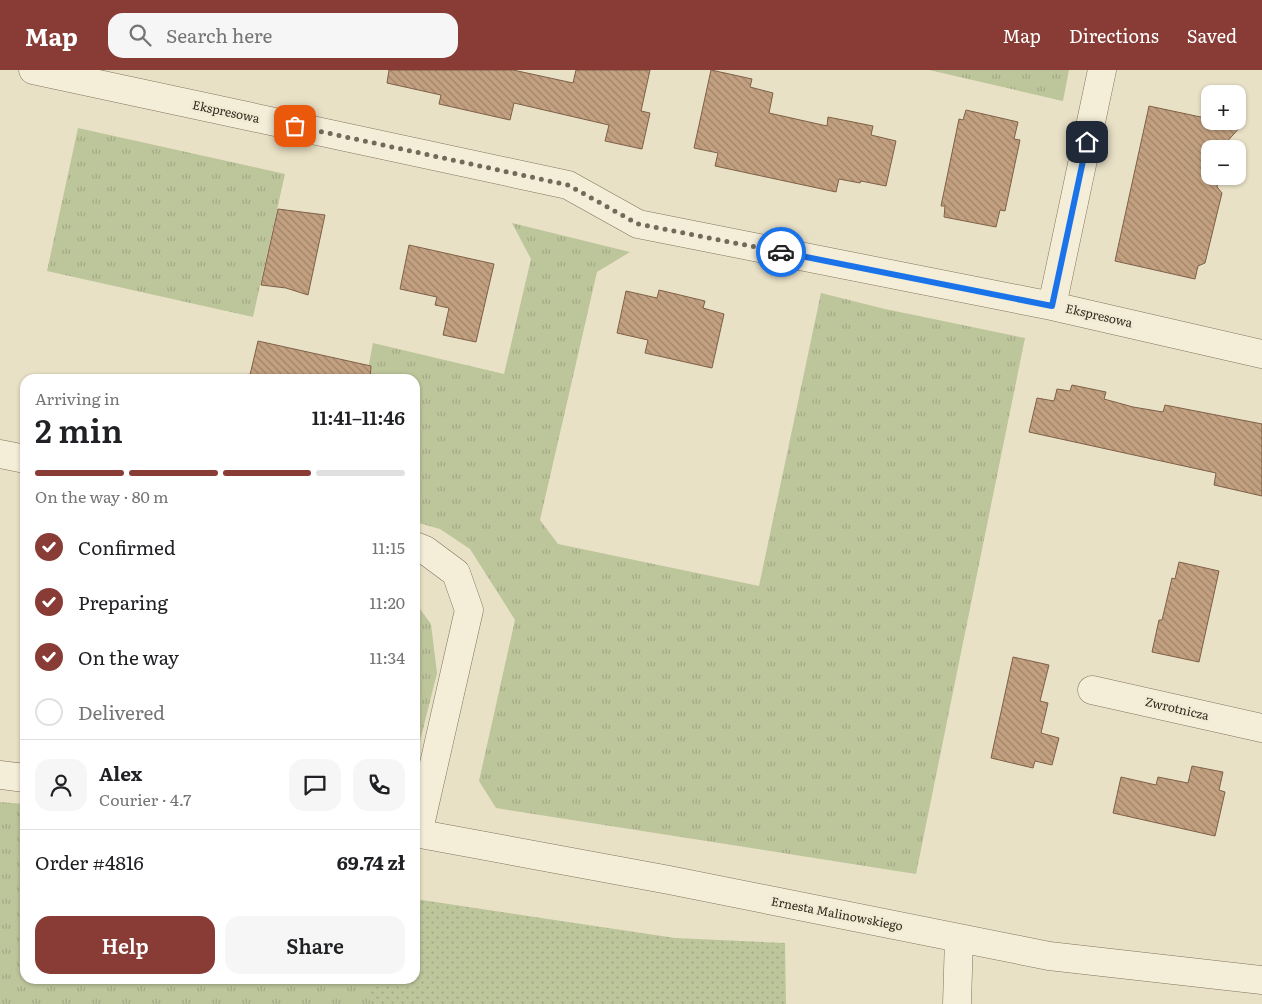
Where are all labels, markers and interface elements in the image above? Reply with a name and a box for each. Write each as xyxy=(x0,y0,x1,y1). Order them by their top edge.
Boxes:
search box xyxy=(108,13,458,58)
text: Map xyxy=(25,18,78,53)
icon: search xyxy=(126,21,154,49)
text: Search here xyxy=(166,21,272,49)
text: Map xyxy=(1003,22,1041,49)
text: Directions xyxy=(1069,22,1159,49)
text: Saved xyxy=(1187,22,1237,49)
map controls xyxy=(1201,85,1246,185)
button: + xyxy=(1201,85,1246,130)
street label: Ekspresowa xyxy=(191,95,262,127)
pin xyxy=(274,105,316,147)
icon: bag xyxy=(281,112,309,140)
pin xyxy=(1066,121,1108,163)
icon: home xyxy=(1073,128,1101,156)
button: − xyxy=(1201,140,1246,185)
courier xyxy=(756,227,806,277)
icon: car xyxy=(767,238,795,266)
street label: Ekspresowa xyxy=(1064,299,1135,332)
text: Arriving in xyxy=(35,386,120,410)
text: 11:41–11:46 xyxy=(312,403,405,431)
text: 2 min xyxy=(35,405,123,453)
text: On the way · 80 m xyxy=(35,484,169,508)
icon: check xyxy=(35,533,63,561)
text: Confirmed xyxy=(78,533,176,561)
text: 11:15 xyxy=(372,535,405,559)
icon: check xyxy=(35,588,63,616)
text: Preparing xyxy=(78,588,168,616)
text: 11:20 xyxy=(369,590,405,614)
icon: check xyxy=(35,643,63,671)
text: On the way xyxy=(78,643,179,671)
text: 11:34 xyxy=(369,645,405,669)
street label: Zwrotnicza xyxy=(1144,692,1211,724)
text: Delivered xyxy=(78,698,165,726)
button: person xyxy=(35,759,87,811)
text: Alex xyxy=(99,759,142,787)
button: chat xyxy=(289,759,341,811)
button: phone xyxy=(353,759,405,811)
text: Courier · 4.7 xyxy=(99,787,191,811)
text: Order #4816 xyxy=(35,848,144,876)
text: 69.74 zł xyxy=(337,848,405,876)
street label: Ernesta Malinowskiego xyxy=(770,891,905,935)
button: Help xyxy=(35,916,215,974)
button: Share xyxy=(225,916,405,974)

